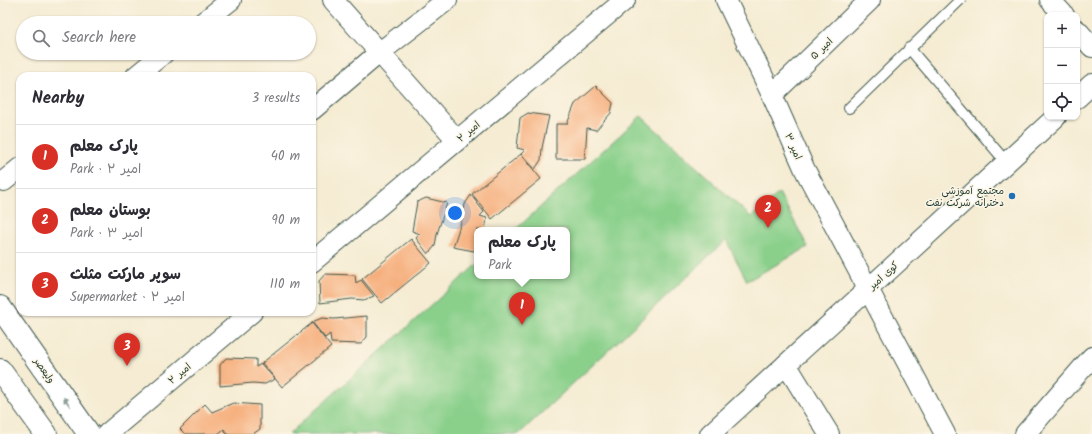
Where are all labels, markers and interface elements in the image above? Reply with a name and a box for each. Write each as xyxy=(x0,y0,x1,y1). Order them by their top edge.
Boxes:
map controls xyxy=(1044,12,1080,120)
button: + xyxy=(1044,12,1080,48)
search box xyxy=(16,16,316,60)
text: Search here xyxy=(62,26,136,50)
icon: search xyxy=(30,27,52,49)
street label: امیر ۵ xyxy=(807,34,837,64)
button: − xyxy=(1044,48,1080,84)
button: locate xyxy=(1044,84,1080,120)
text: Nearby xyxy=(32,85,84,112)
text: 3 results xyxy=(252,88,300,109)
street label: امیر ۲ xyxy=(453,117,484,146)
street label: امیر ۳ xyxy=(780,131,806,162)
text: پارک معلم xyxy=(70,135,138,159)
text: 1 xyxy=(43,146,47,167)
text: 40 m xyxy=(271,146,300,167)
text: Park · امیر ۲ xyxy=(70,159,141,180)
place label: مجتمع آموزشی دخترانه شرکت نفت xyxy=(926,183,1004,211)
marker: مجتمع آموزشی دخترانه شرکت نفت xyxy=(1007,191,1017,201)
pin: 2 xyxy=(755,195,781,228)
text: بوستان معلم xyxy=(70,199,150,223)
your location xyxy=(445,203,465,223)
text: 2 xyxy=(41,210,49,231)
text: 90 m xyxy=(272,210,300,231)
text: Park · امیر ۳ xyxy=(70,223,143,244)
popup xyxy=(474,227,570,279)
text: پارک معلم xyxy=(488,231,556,255)
text: Park xyxy=(488,255,512,276)
street label: کوی امیر xyxy=(864,258,902,294)
text: سوپر مارکت مثلث xyxy=(70,263,181,287)
text: 3 xyxy=(41,274,49,295)
text: 110 m xyxy=(270,274,300,295)
text: Supermarket · امیر ۲ xyxy=(70,287,185,308)
pin: 1 xyxy=(509,292,535,325)
pin: 3 xyxy=(114,333,140,366)
street label: ولیعصر xyxy=(29,354,59,387)
street label: امیر ۲ xyxy=(164,359,195,388)
one-way arrow xyxy=(63,397,71,407)

